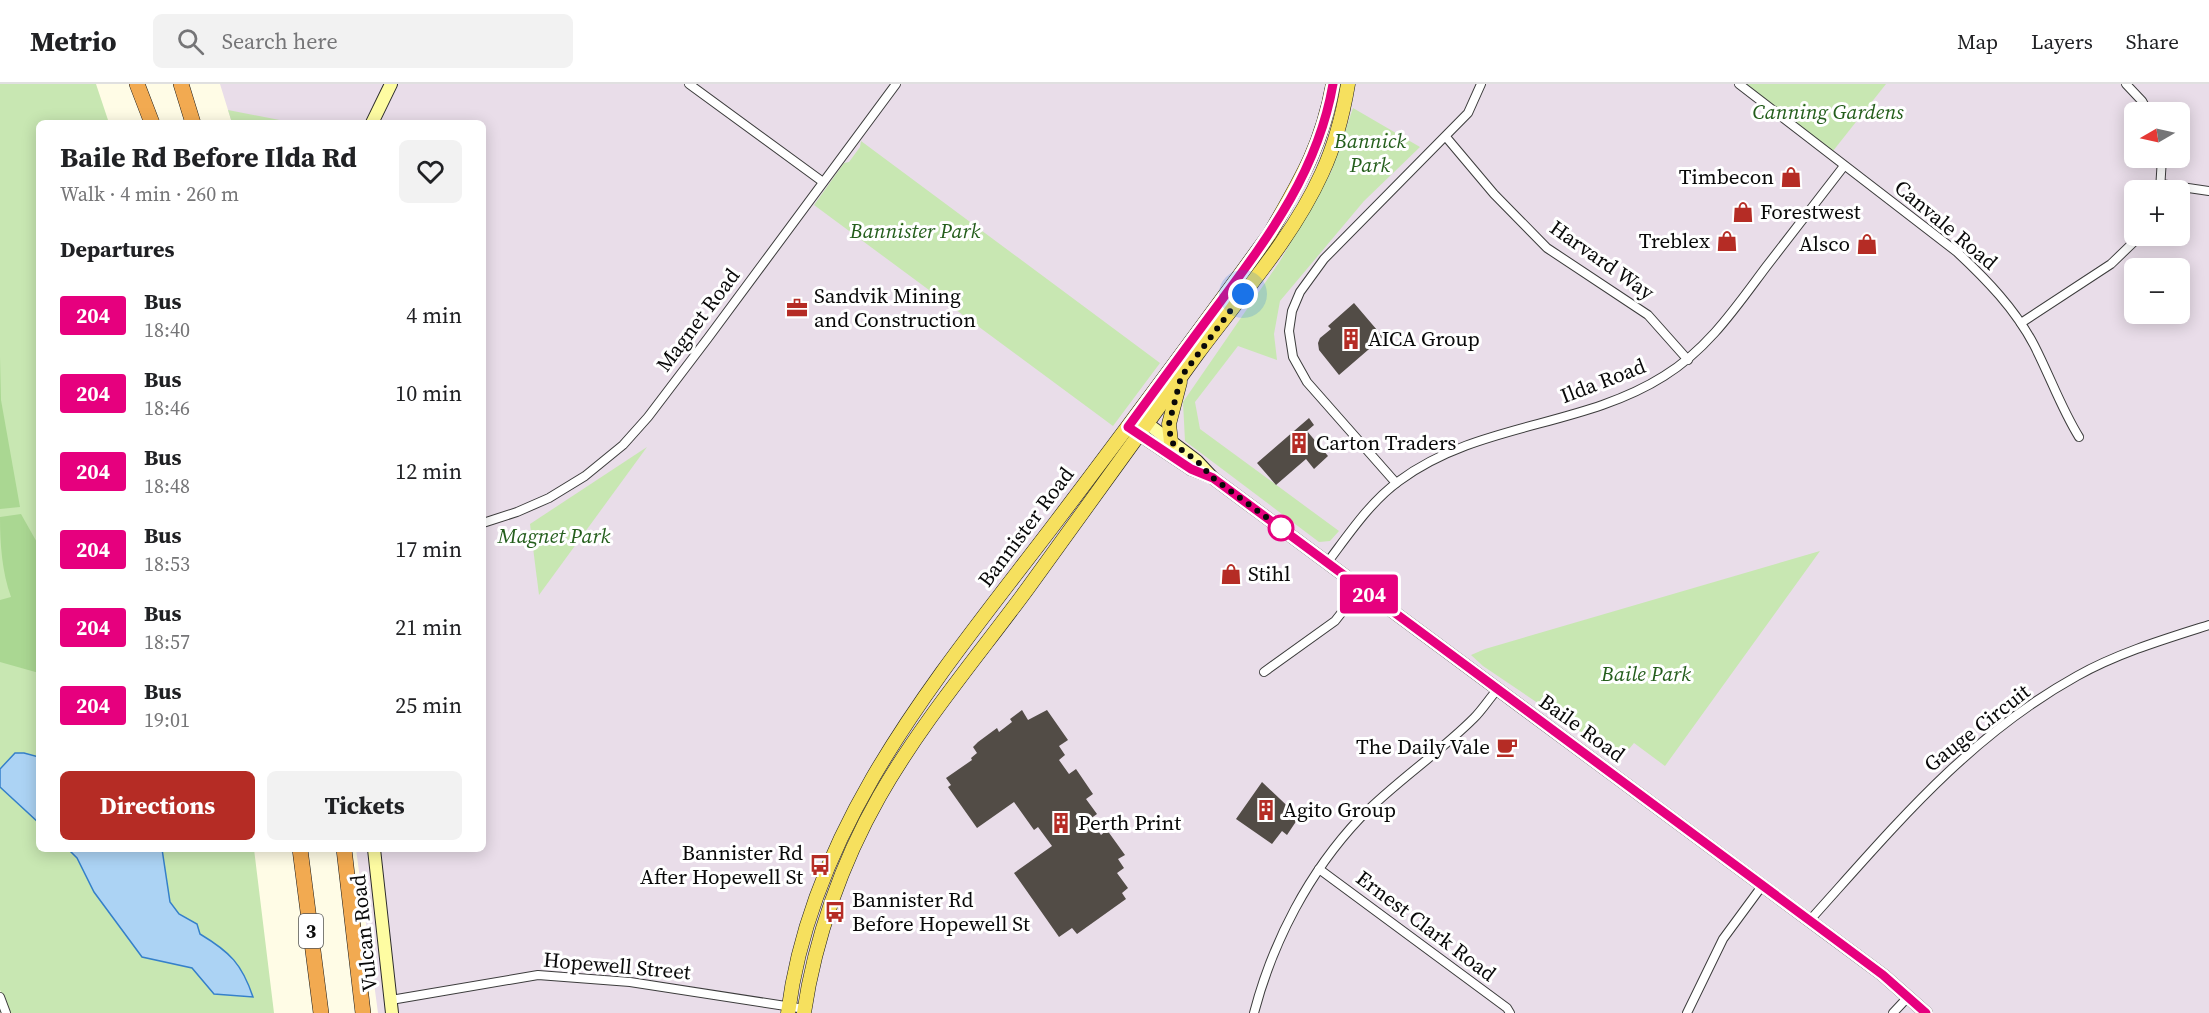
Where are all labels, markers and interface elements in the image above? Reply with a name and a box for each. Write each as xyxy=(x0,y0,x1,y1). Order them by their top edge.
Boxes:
search box xyxy=(153,14,573,68)
text: Metrio xyxy=(30,22,117,60)
icon: search xyxy=(174,25,207,58)
text: Search here xyxy=(222,26,338,56)
text: Map xyxy=(1957,27,1998,56)
text: Layers xyxy=(2031,27,2093,56)
text: Share xyxy=(2126,27,2179,56)
park label: Canning Gardens xyxy=(1752,97,1904,126)
north arrow xyxy=(2124,102,2190,168)
map controls xyxy=(2124,102,2190,324)
park label: Bannick Park xyxy=(1333,126,1406,179)
text: Baile Rd Before Ilda Rd xyxy=(60,138,357,176)
button: heart xyxy=(399,140,462,203)
place label: Timbecon xyxy=(1679,162,1774,191)
shop icon: Timbecon xyxy=(1779,165,1803,189)
street label: Canvale Road xyxy=(1889,173,2004,276)
text: Walk · 4 min · 260 m xyxy=(60,180,239,208)
button: + xyxy=(2124,180,2190,246)
place label: Forestwest xyxy=(1760,197,1861,226)
shop icon: Forestwest xyxy=(1731,200,1755,224)
street label: Harvard Way xyxy=(1544,213,1661,306)
park label: Bannister Park xyxy=(849,216,980,245)
place label: Treblex xyxy=(1639,226,1710,255)
shop icon: Treblex xyxy=(1715,229,1739,253)
place label: Alsco xyxy=(1799,229,1850,258)
shop icon: Alsco xyxy=(1855,232,1879,256)
text: Departures xyxy=(60,234,174,264)
button: − xyxy=(2124,258,2190,324)
street label: Magnet Road xyxy=(649,262,746,377)
your location xyxy=(1228,279,1258,309)
place label: Sandvik Mining and Construction xyxy=(814,281,976,334)
text: Bus xyxy=(144,286,181,316)
office icon: Sandvik Mining and Construction xyxy=(785,296,809,320)
text: 4 min xyxy=(406,300,462,330)
text: 204 xyxy=(76,301,110,330)
text: 18:40 xyxy=(144,316,190,344)
place label: AICA Group xyxy=(1368,324,1480,353)
building icon: AICA Group xyxy=(1339,327,1363,351)
street label: Ilda Road xyxy=(1556,351,1650,410)
text: Bus xyxy=(144,364,181,394)
text: 10 min xyxy=(395,378,462,408)
text: 204 xyxy=(76,379,110,408)
text: 18:46 xyxy=(144,394,190,422)
place label: Carton Traders xyxy=(1316,428,1456,457)
building icon: Carton Traders xyxy=(1287,431,1311,455)
text: Bus xyxy=(144,442,181,472)
text: 12 min xyxy=(395,456,462,486)
text: 204 xyxy=(76,457,110,486)
street label: Bannister Road xyxy=(971,461,1080,593)
text: 18:48 xyxy=(144,472,190,500)
unlabelled marker xyxy=(1268,515,1294,541)
text: Bus xyxy=(144,520,181,550)
park label: Magnet Park xyxy=(497,521,610,550)
text: 17 min xyxy=(395,534,462,564)
text: 204 xyxy=(76,535,110,564)
text: 18:53 xyxy=(144,550,190,578)
place label: Stihl xyxy=(1248,559,1291,588)
shop icon: Stihl xyxy=(1219,562,1243,586)
line badge: 204 xyxy=(1334,574,1404,614)
text: 204 xyxy=(1352,580,1386,609)
text: Bus xyxy=(144,598,181,628)
text: 21 min xyxy=(395,612,462,642)
text: 204 xyxy=(76,613,110,642)
text: 18:57 xyxy=(144,628,190,656)
park label: Baile Park xyxy=(1600,659,1691,688)
text: Bus xyxy=(144,676,181,706)
street label: Gauge Circuit xyxy=(1918,677,2036,778)
street label: Baile Road xyxy=(1533,687,1631,769)
text: 25 min xyxy=(395,690,462,720)
text: 204 xyxy=(76,691,110,720)
text: 19:01 xyxy=(144,706,190,734)
place label: The Daily Vale xyxy=(1356,732,1490,761)
cafe icon: The Daily Vale xyxy=(1495,735,1519,759)
button: Directions xyxy=(60,771,255,840)
button: Tickets xyxy=(267,771,462,840)
place label: Agito Group xyxy=(1283,795,1396,824)
building icon: Agito Group xyxy=(1254,798,1278,822)
place label: Perth Print xyxy=(1078,808,1181,837)
building icon: Perth Print xyxy=(1049,811,1073,835)
place label: Bannister Rd After Hopewell St xyxy=(640,838,803,891)
bus stop icon: Bannister Rd After Hopewell St xyxy=(808,853,832,877)
street label: Ernest Clark Road xyxy=(1350,863,1502,988)
street label: Vulcan Road xyxy=(343,873,384,993)
place label: Bannister Rd Before Hopewell St xyxy=(852,885,1030,938)
bus stop icon: Bannister Rd Before Hopewell St xyxy=(823,900,847,924)
road number: 3 xyxy=(299,914,323,948)
street label: Hopewell Street xyxy=(542,945,692,986)

